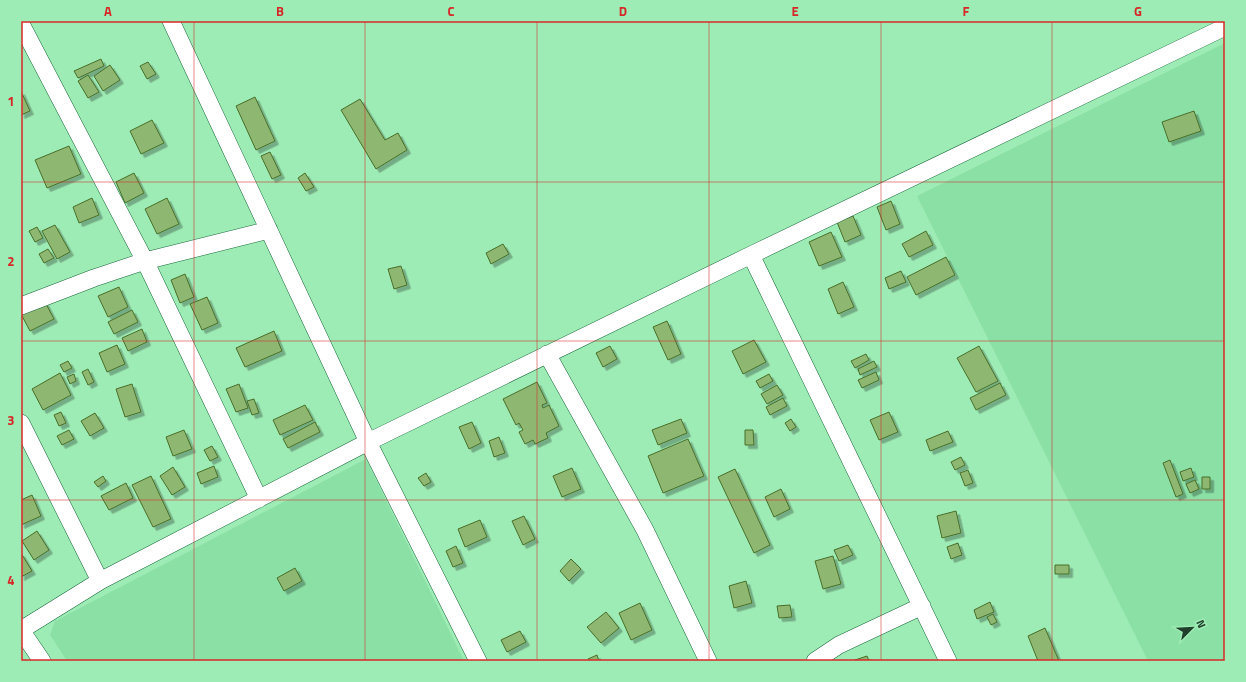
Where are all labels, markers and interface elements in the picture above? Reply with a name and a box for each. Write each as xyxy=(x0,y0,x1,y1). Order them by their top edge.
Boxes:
text: A xyxy=(104,1,112,21)
text: B xyxy=(276,1,284,21)
text: C xyxy=(447,1,455,21)
text: D xyxy=(619,1,627,21)
text: E xyxy=(791,1,799,21)
text: F xyxy=(963,1,970,21)
text: G xyxy=(1134,1,1142,21)
text: 1 xyxy=(7,91,15,111)
text: 2 xyxy=(7,251,15,271)
text: 3 xyxy=(7,410,15,430)
text: 4 xyxy=(7,570,15,590)
north arrow xyxy=(1172,608,1212,648)
text: N xyxy=(1192,617,1210,631)

